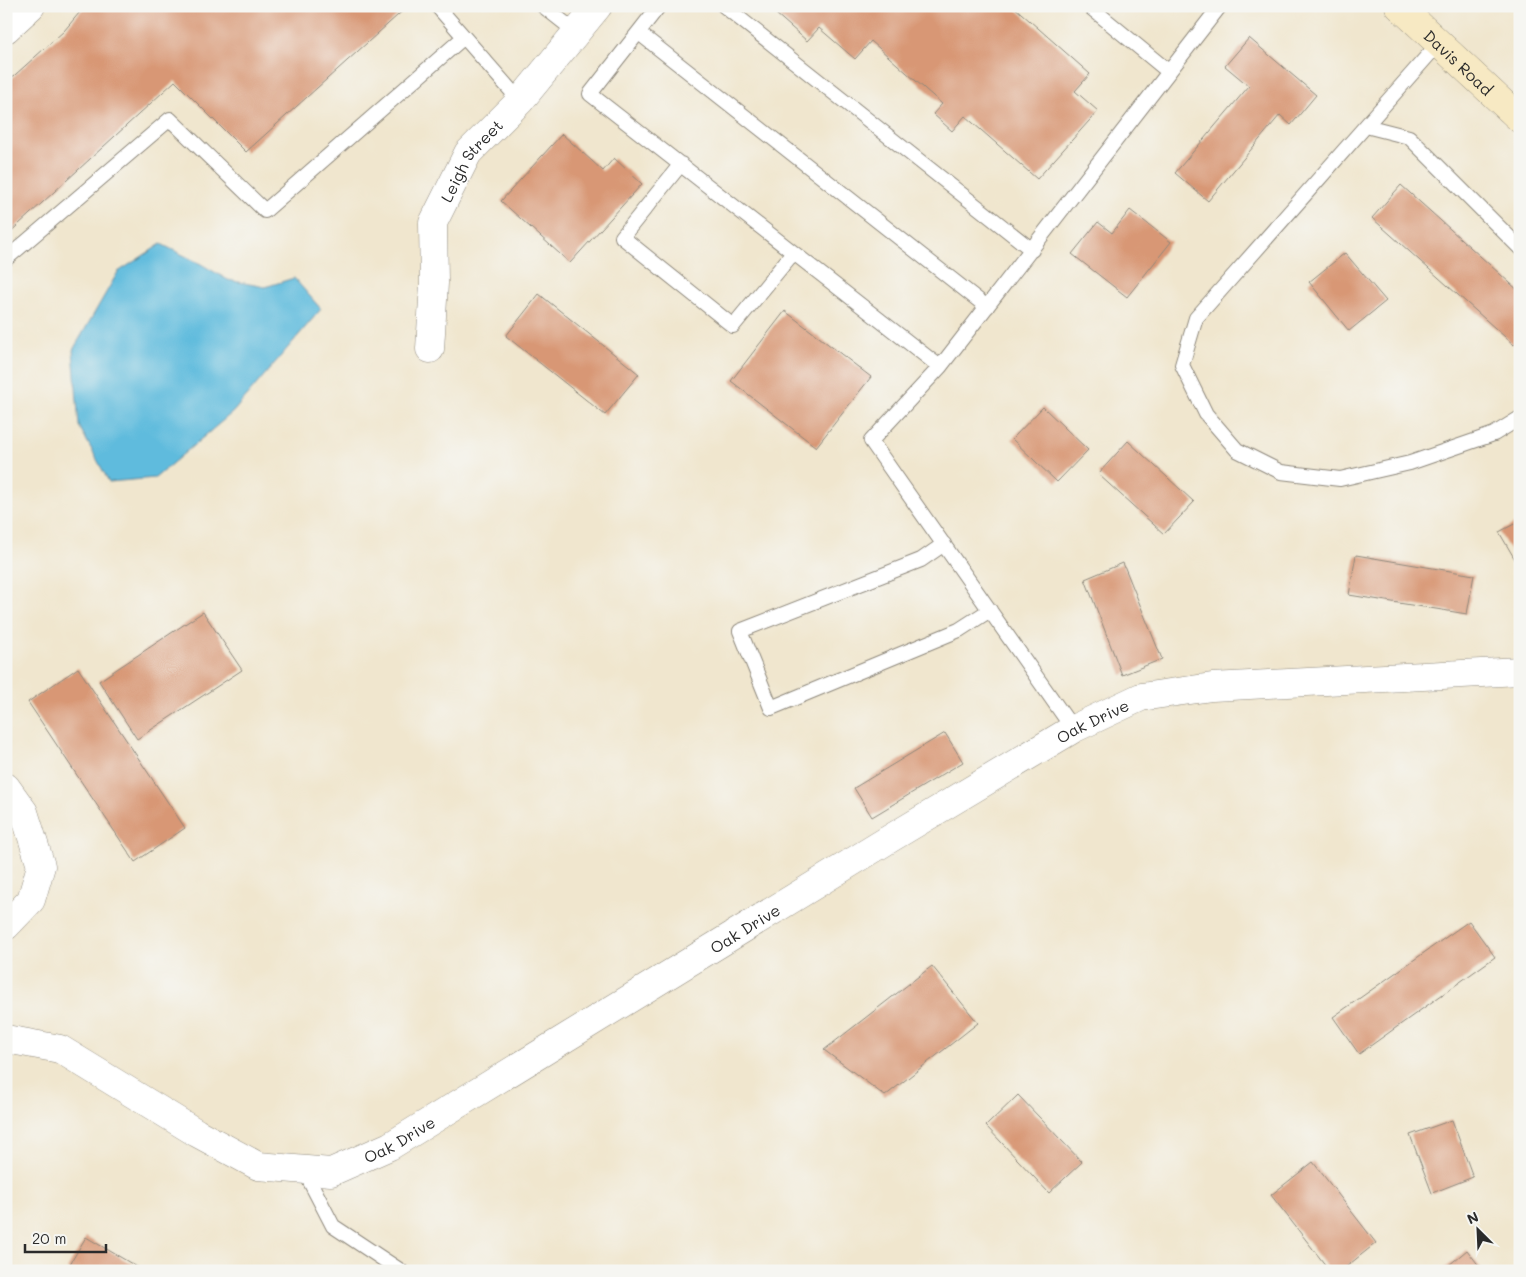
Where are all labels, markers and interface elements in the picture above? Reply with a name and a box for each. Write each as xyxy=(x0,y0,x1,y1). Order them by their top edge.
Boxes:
street label: Davis Road xyxy=(1420,25,1498,99)
street label: Leigh Street xyxy=(435,114,507,205)
street label: Oak Drive xyxy=(1052,694,1132,747)
street label: Oak Drive xyxy=(706,898,784,958)
street label: Oak Drive xyxy=(360,1111,439,1167)
north arrow xyxy=(1454,1204,1504,1254)
text: N xyxy=(1464,1207,1481,1229)
scale bar xyxy=(25,1222,106,1254)
text: 20 m xyxy=(32,1228,66,1248)

